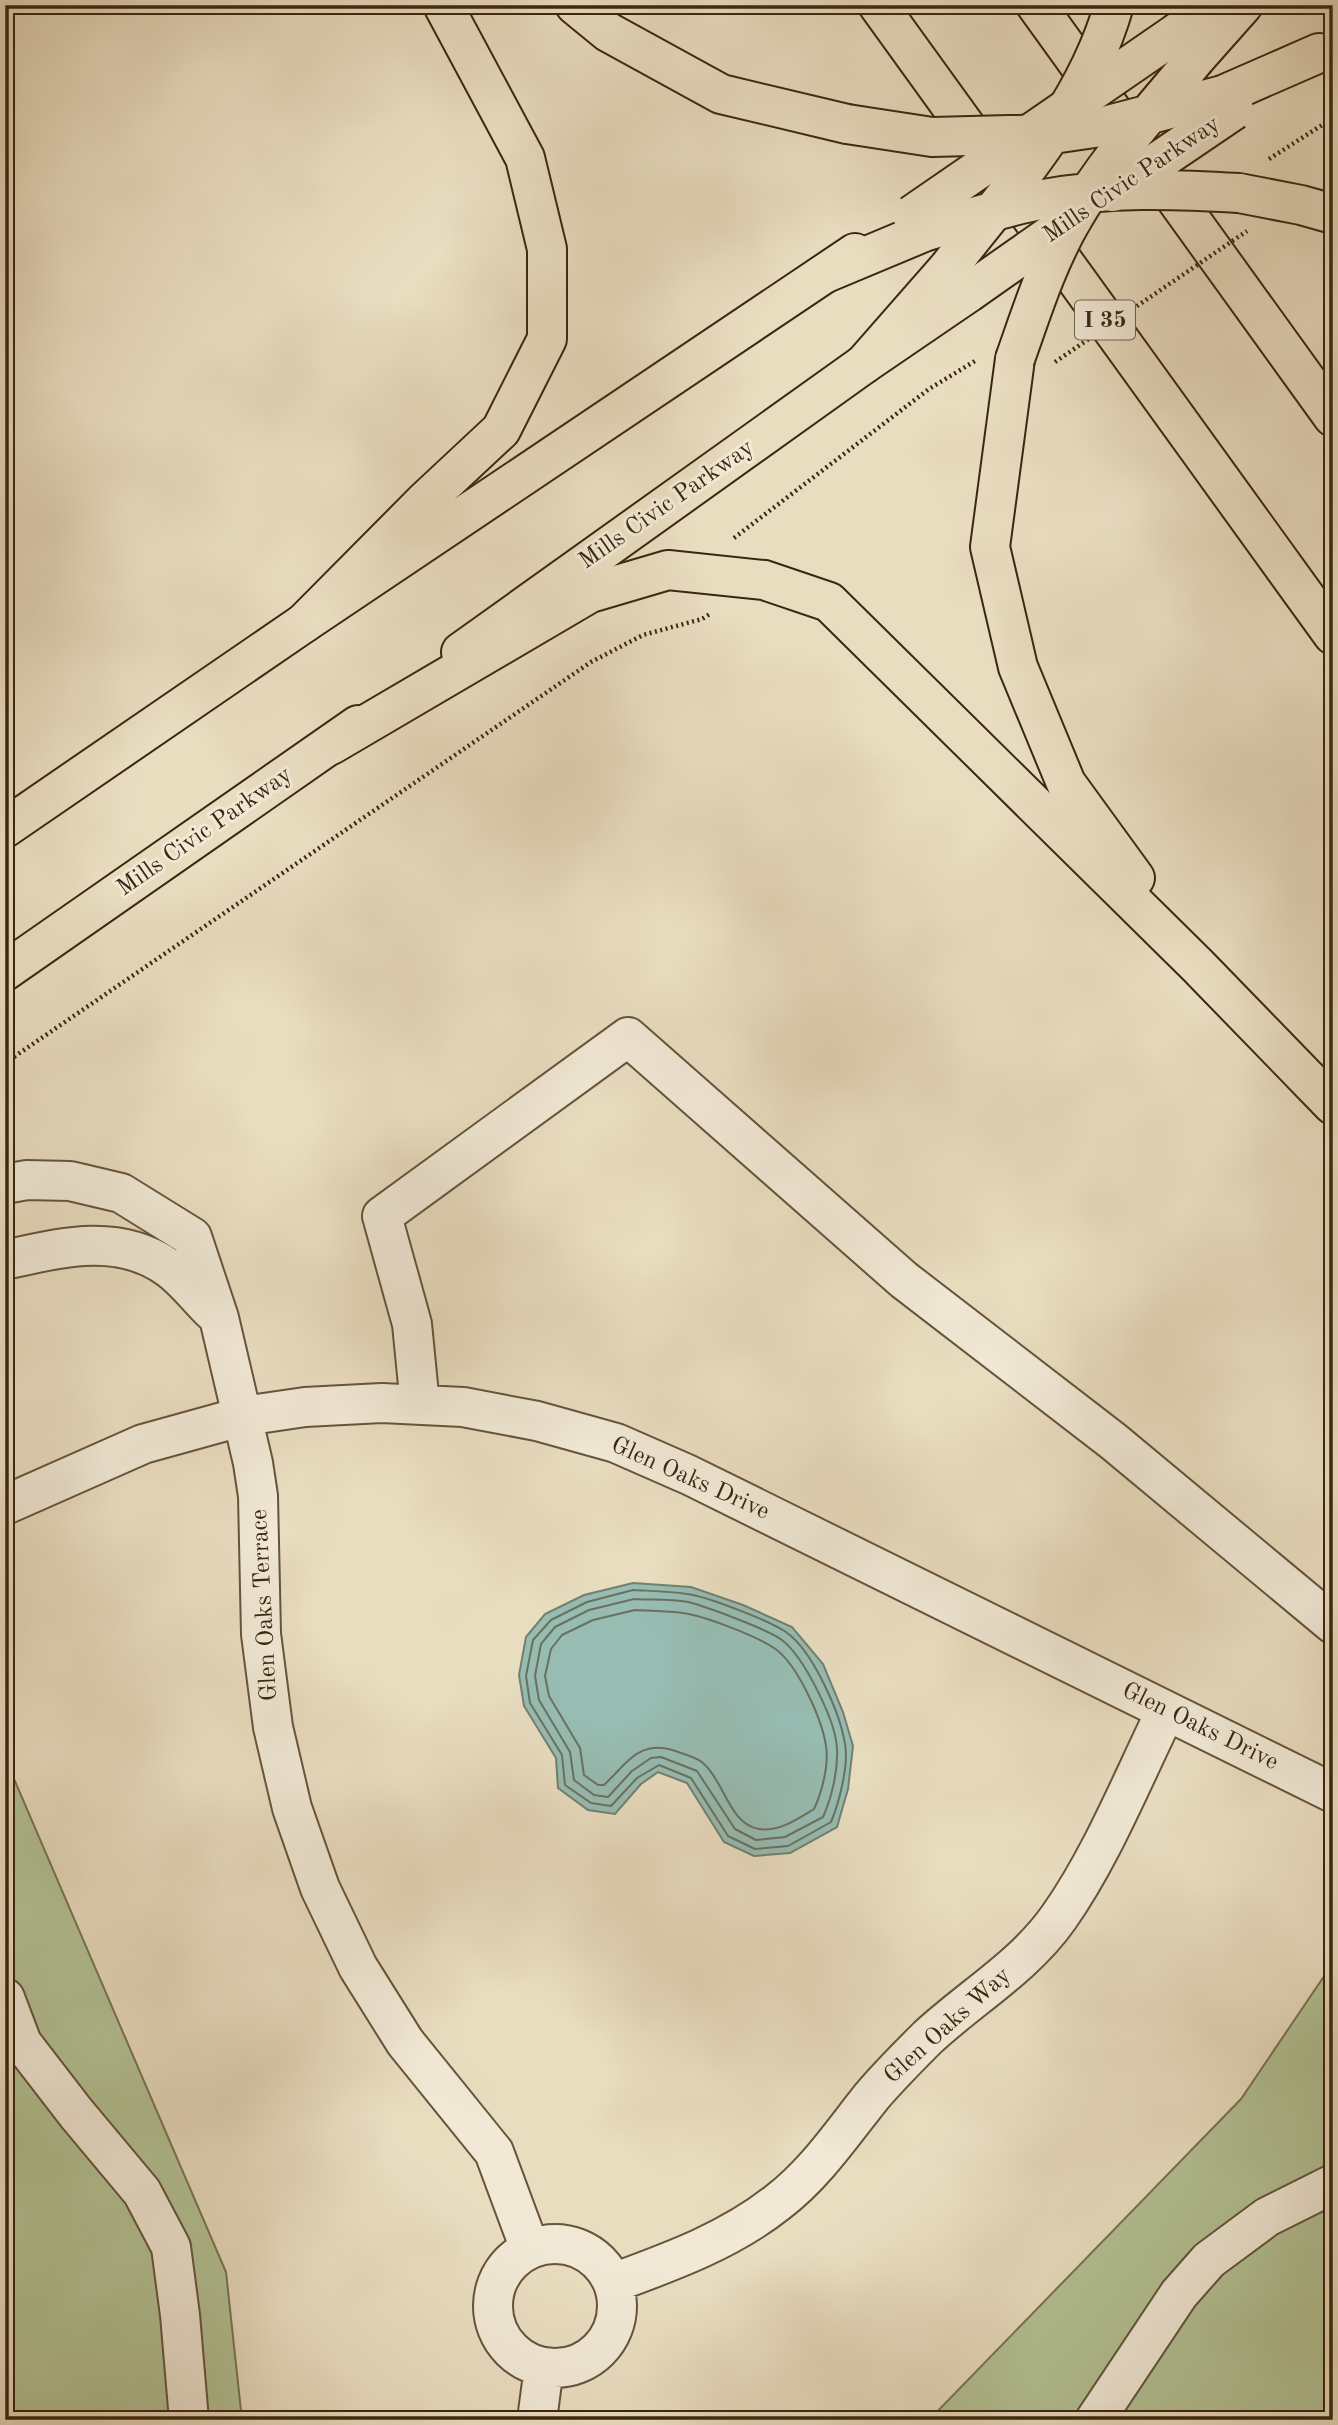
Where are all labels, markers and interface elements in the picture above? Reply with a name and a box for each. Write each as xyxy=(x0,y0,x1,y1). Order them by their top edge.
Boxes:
street label: Mills Civic Parkway xyxy=(1039,112,1225,248)
road number: I 35 xyxy=(1075,300,1135,340)
street label: Mills Civic Parkway xyxy=(575,436,759,574)
street label: Mills Civic Parkway xyxy=(113,763,297,901)
street label: Glen Oaks Drive xyxy=(607,1433,773,1525)
street label: Glen Oaks Terrace xyxy=(248,1508,282,1702)
street label: Glen Oaks Drive xyxy=(1118,1679,1282,1775)
street label: Glen Oaks Way xyxy=(880,1963,1016,2089)

